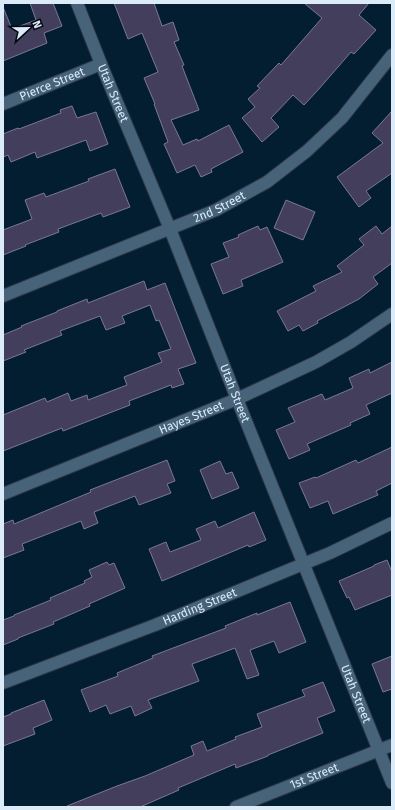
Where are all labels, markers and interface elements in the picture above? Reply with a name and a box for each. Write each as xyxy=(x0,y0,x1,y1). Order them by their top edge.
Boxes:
north arrow xyxy=(8,8,48,48)
text: N xyxy=(29,19,44,30)
street label: Utah Street xyxy=(95,62,132,125)
street label: Pierce Street xyxy=(17,64,87,103)
street label: 2nd Street xyxy=(191,188,248,225)
street label: Utah Street xyxy=(217,362,253,425)
street label: Hayes Street xyxy=(157,398,226,437)
street label: Harding Street xyxy=(161,585,239,628)
street label: Utah Street xyxy=(338,663,374,726)
street label: 1st Street xyxy=(288,760,341,792)

